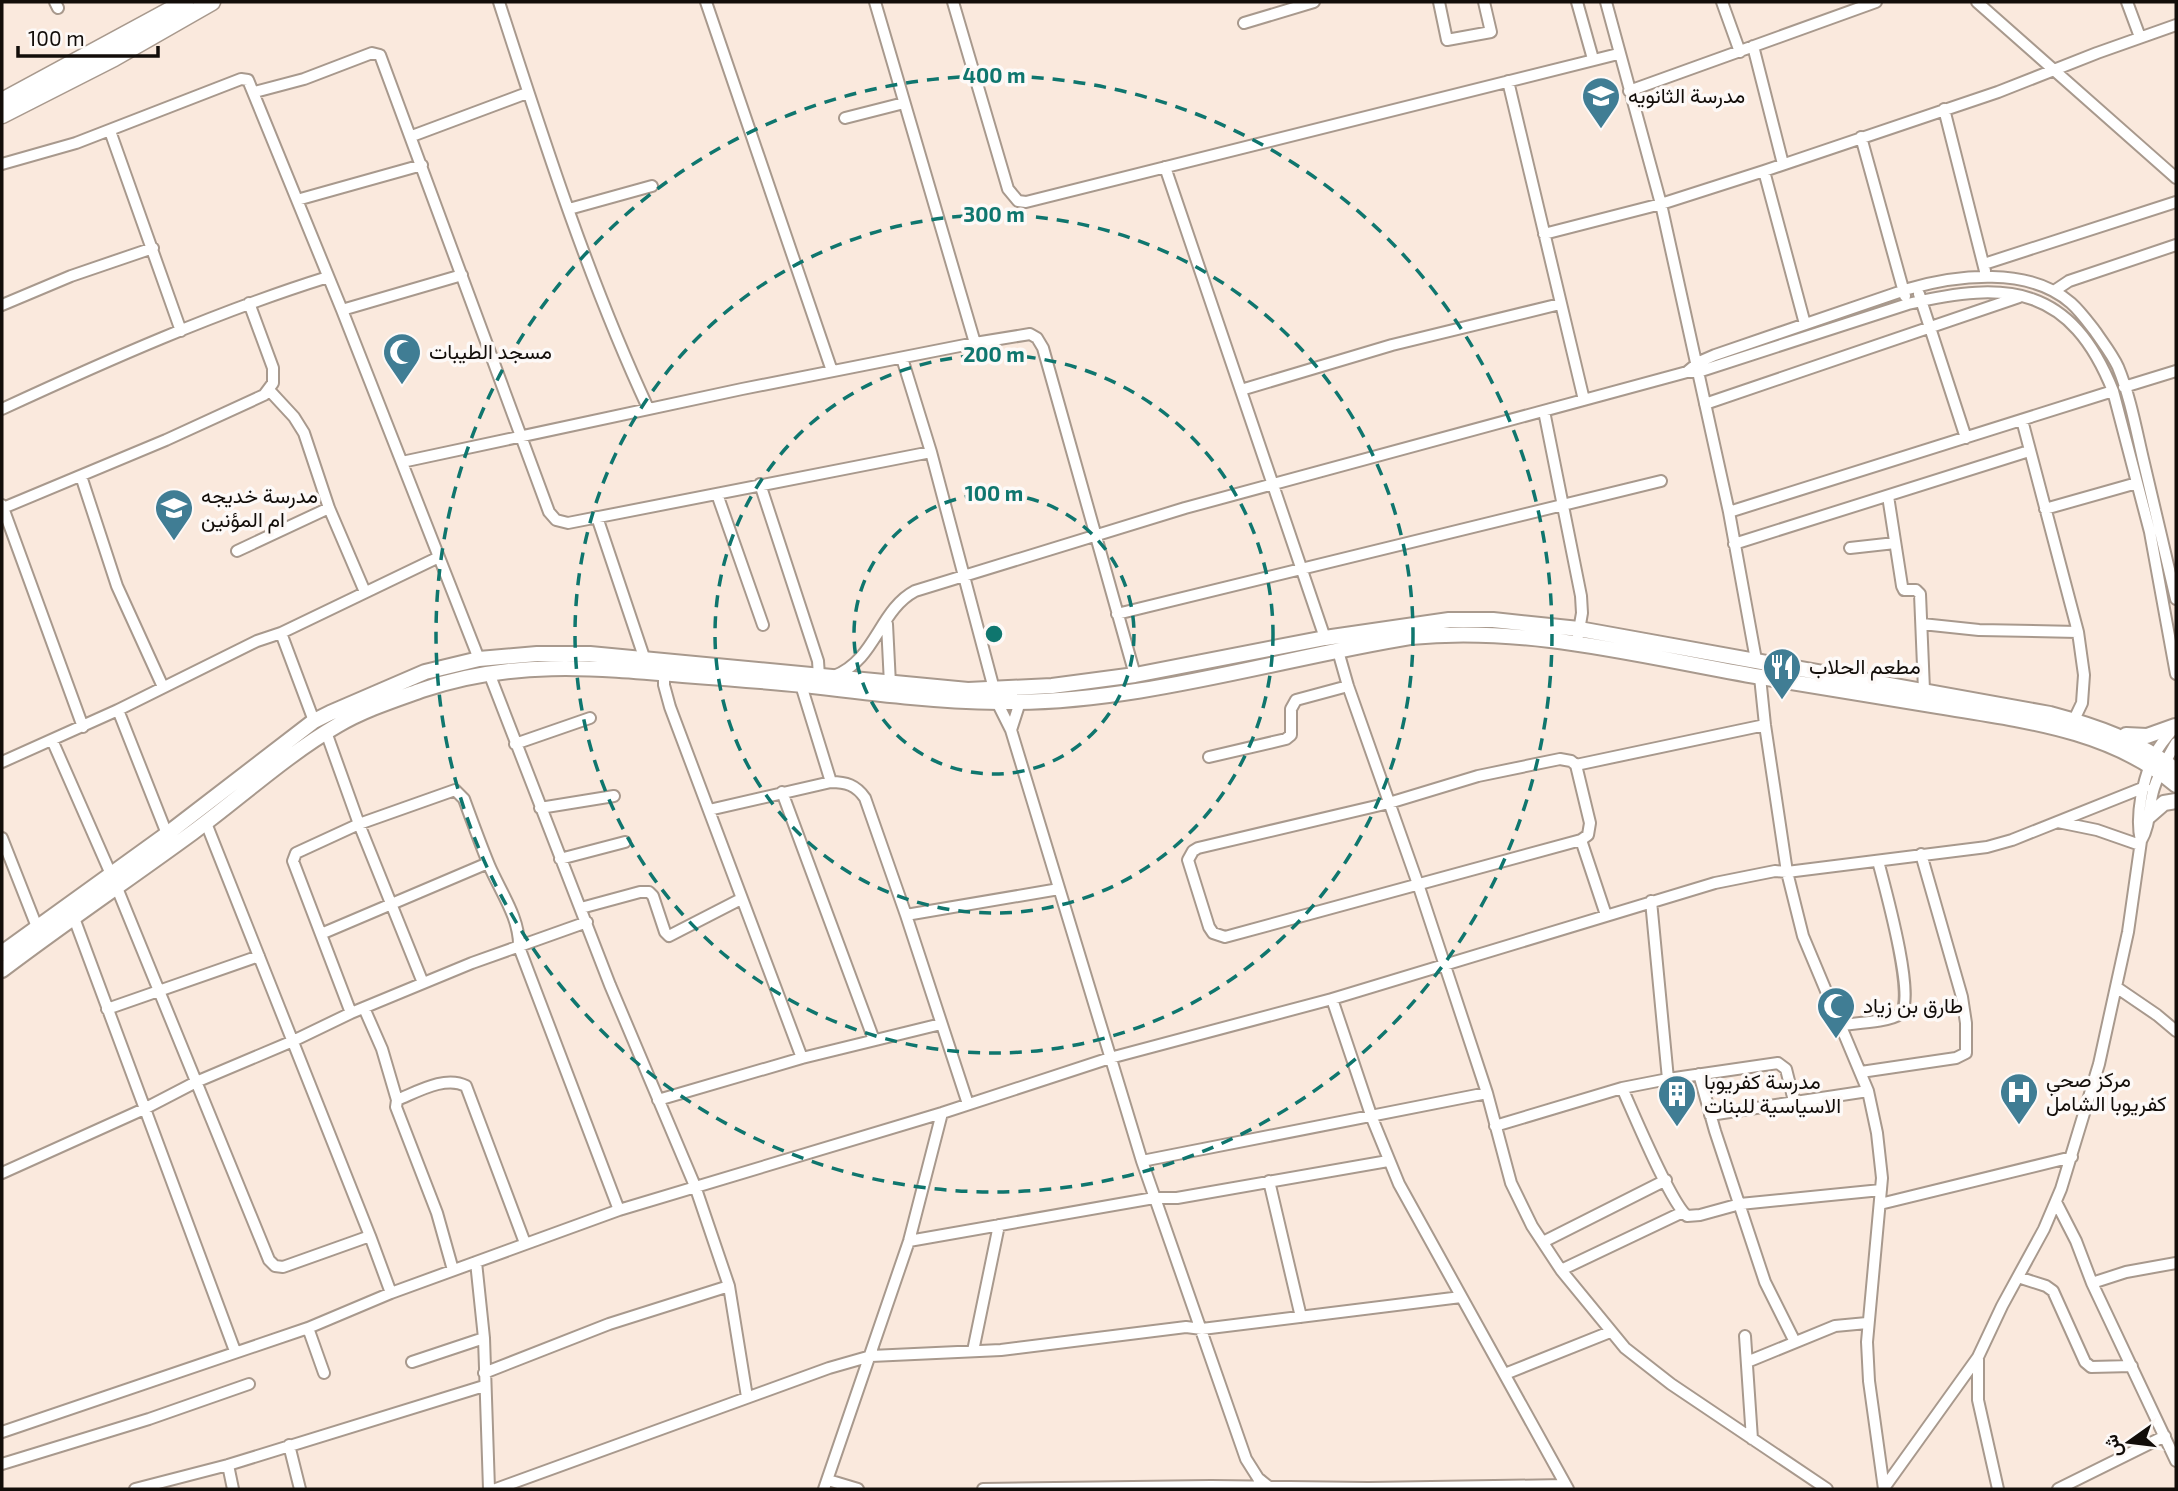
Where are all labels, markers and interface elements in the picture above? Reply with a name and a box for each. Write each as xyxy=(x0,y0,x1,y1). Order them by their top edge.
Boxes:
scale bar xyxy=(18,14,158,58)
text: 100 m xyxy=(28,25,85,50)
text: 400 m xyxy=(963,62,1025,87)
school or university icon: مدرسة الثانويه xyxy=(1580,75,1622,130)
place label: مدرسة الثانويه xyxy=(1628,82,1745,109)
text: 300 m xyxy=(963,201,1025,226)
mosque icon: مسجد الطيبات xyxy=(381,331,423,386)
place label: مسجد الطيبات xyxy=(429,338,552,364)
text: 200 m xyxy=(963,341,1025,366)
text: 100 m xyxy=(965,480,1023,505)
place label: مدرسة خديجه ام المؤنين xyxy=(201,482,318,534)
school or university icon: مدرسة خديجه ام المؤنين xyxy=(153,487,195,542)
centre of rings xyxy=(982,622,1006,646)
restaurant icon: مطعم الحلاب xyxy=(1761,646,1803,701)
place label: مطعم الحلاب xyxy=(1809,653,1921,681)
mosque icon: طارق بن زياد xyxy=(1815,985,1857,1040)
place label: طارق بن زياد xyxy=(1863,992,1963,1019)
place label: مركز صحي كفريوبا الشامل xyxy=(2046,1066,2167,1117)
place label: مدرسة كفريوبا الاسياسية للبنات xyxy=(1704,1068,1841,1118)
hospital icon: مركز صحي كفريوبا الشامل xyxy=(1998,1071,2040,1126)
building icon: مدرسة كفريوبا الاسياسية للبنات xyxy=(1656,1073,1698,1128)
north arrow xyxy=(2094,1407,2164,1477)
text: ش xyxy=(2098,1432,2127,1460)

